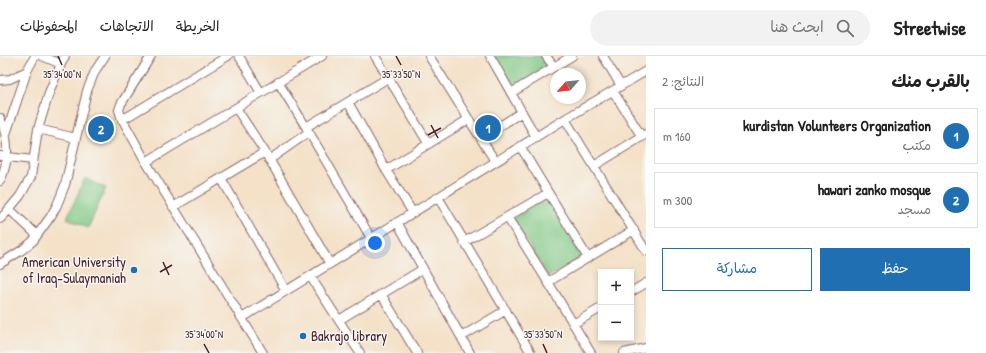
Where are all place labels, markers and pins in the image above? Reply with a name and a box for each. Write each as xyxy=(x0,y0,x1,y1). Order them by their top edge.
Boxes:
pin: 1 xyxy=(475,113,501,143)
pin: 2 xyxy=(88,114,114,144)
place label: American University of Iraq-Sulaymaniah xyxy=(22,252,126,288)
marker: American University of Iraq-Sulaymaniah xyxy=(129,265,139,275)
place label: Bakrajo library xyxy=(311,326,387,346)
marker: Bakrajo library xyxy=(298,331,308,341)

